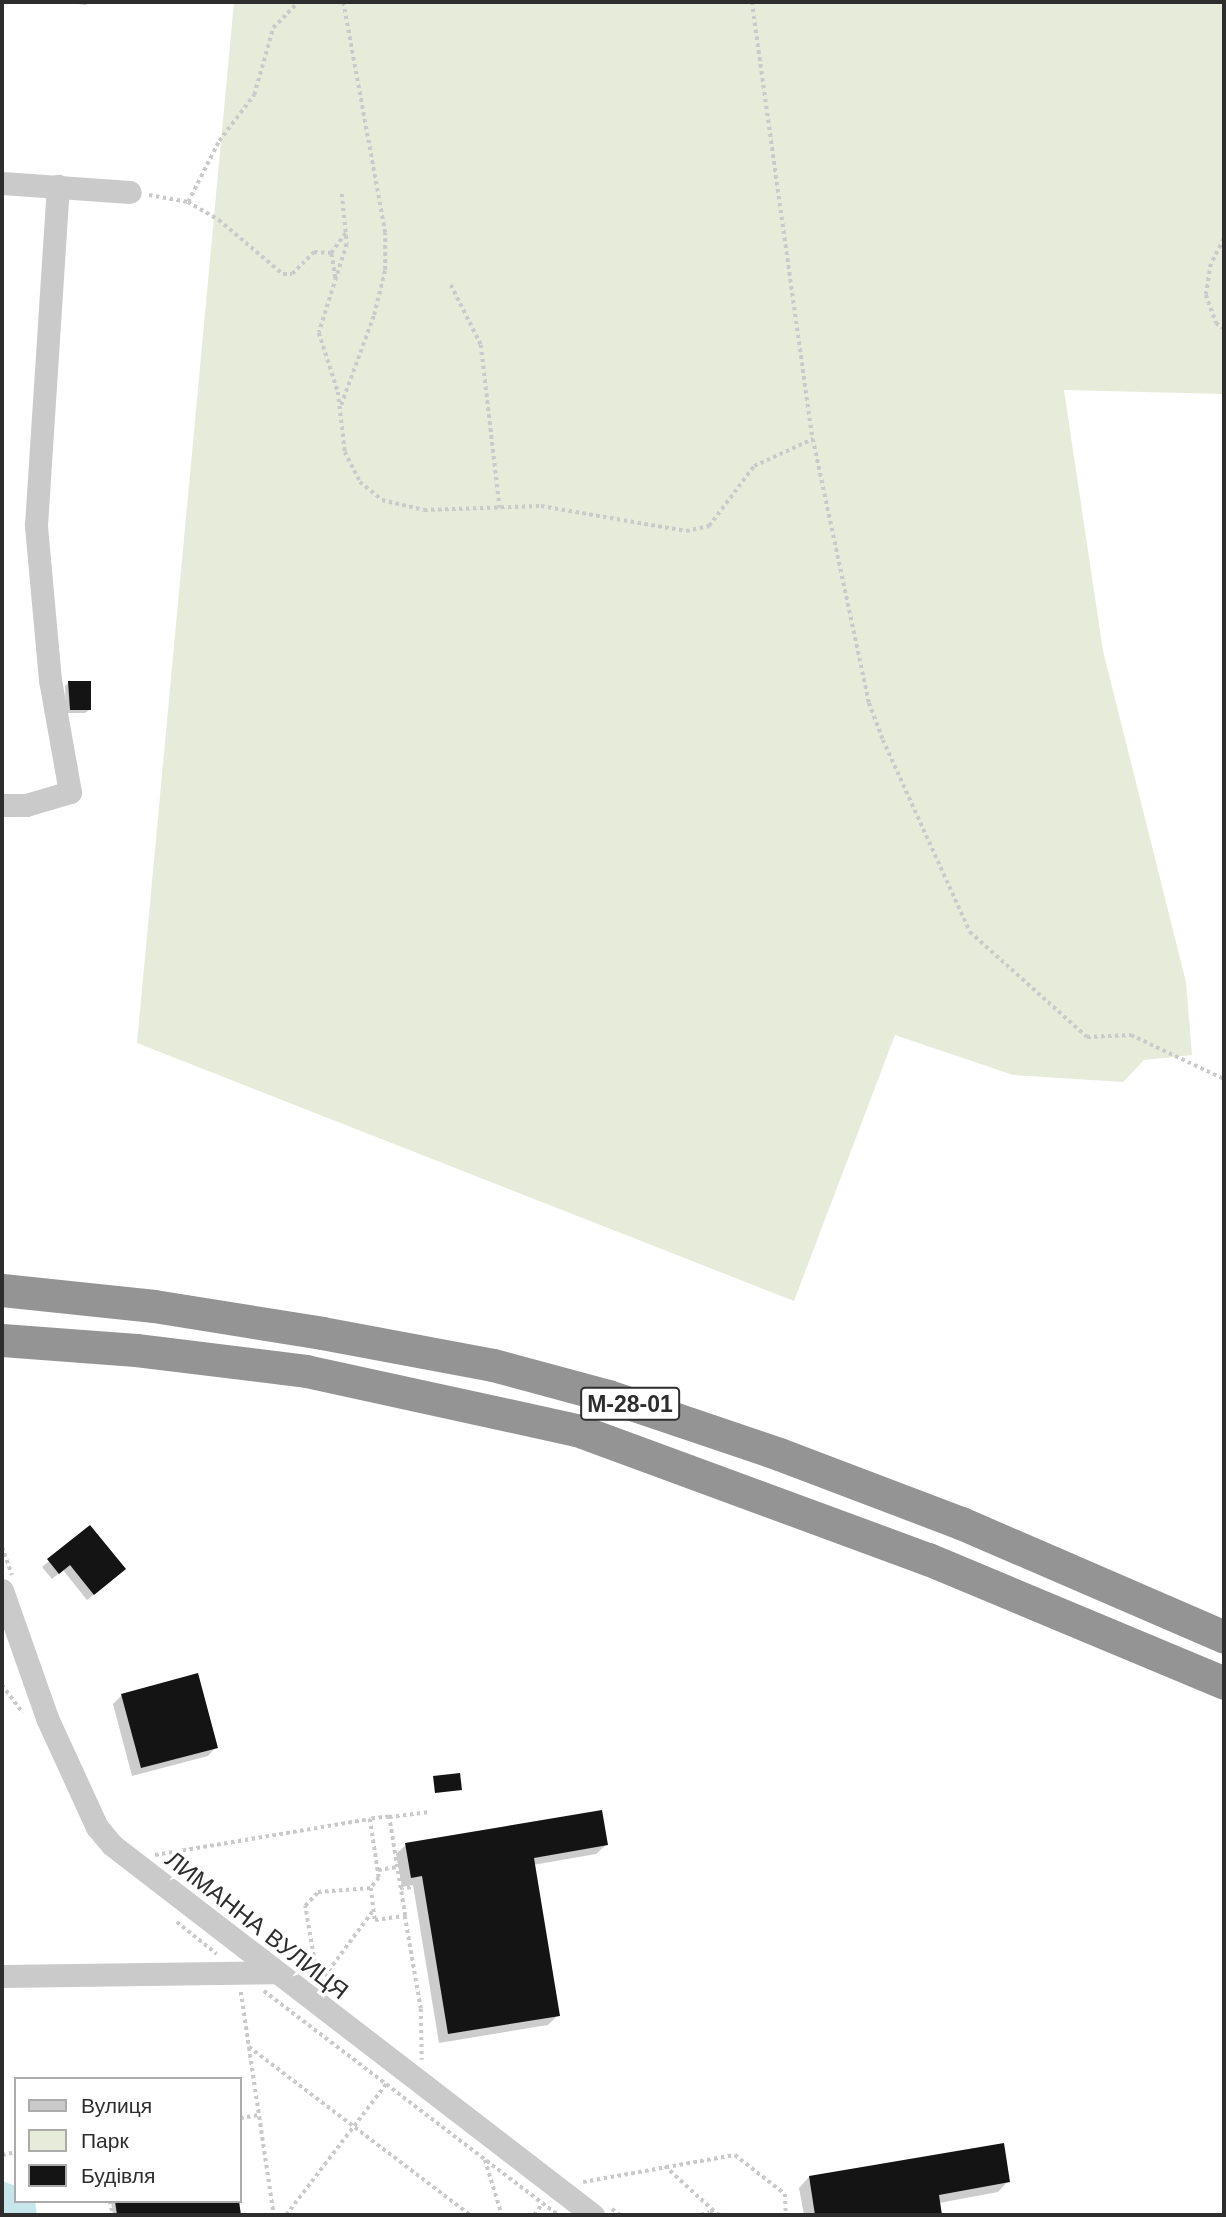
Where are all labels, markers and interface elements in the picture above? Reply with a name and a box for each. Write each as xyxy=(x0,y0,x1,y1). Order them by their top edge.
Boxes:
road number: М-28-01 xyxy=(579,1385,681,1424)
street label: ЛИМАННА ВУЛИЦЯ xyxy=(160,1845,354,2005)
legend xyxy=(14,2077,242,2203)
text: Вулиця xyxy=(81,2094,152,2117)
text: Парк xyxy=(81,2129,129,2152)
text: Будівля xyxy=(81,2164,155,2187)

